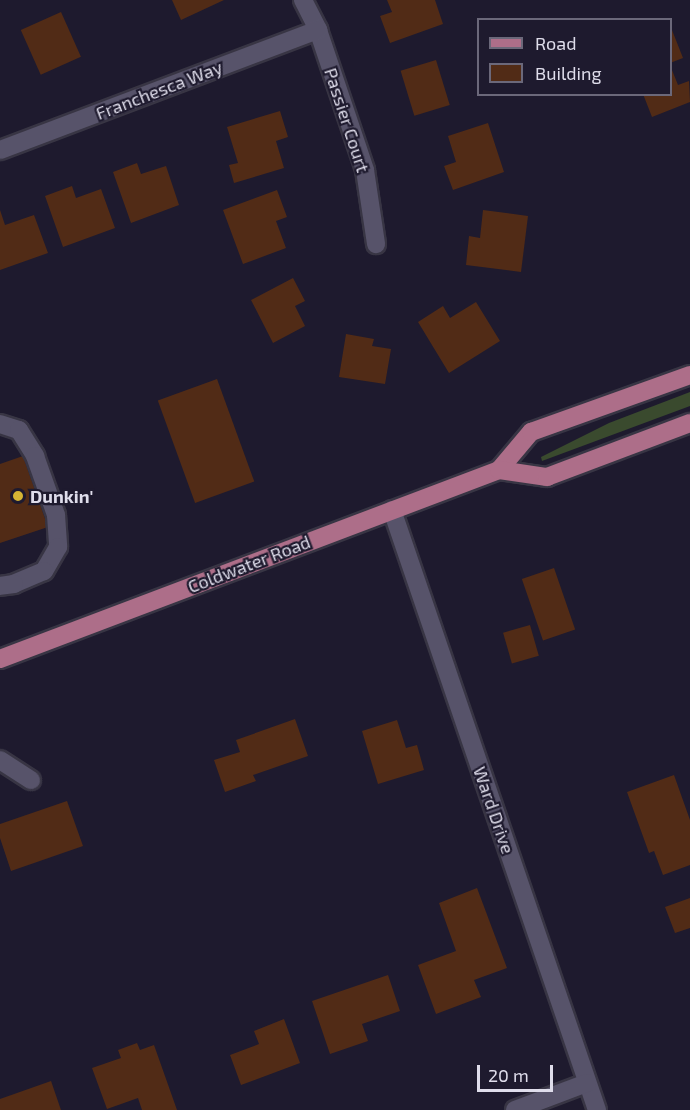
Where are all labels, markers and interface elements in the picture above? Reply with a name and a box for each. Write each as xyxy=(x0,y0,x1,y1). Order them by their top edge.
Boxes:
legend xyxy=(477,18,672,96)
text: Road xyxy=(535,32,576,54)
street label: Franchesca Way xyxy=(93,56,225,124)
text: Building xyxy=(535,62,602,84)
street label: Passier Court xyxy=(320,65,374,175)
place label: Dunkin' xyxy=(30,485,93,507)
marker: Dunkin' xyxy=(11,489,25,503)
street label: Coldwater Road xyxy=(184,531,314,597)
street label: Ward Drive xyxy=(469,764,519,856)
scale bar xyxy=(480,1053,556,1091)
text: 20 m xyxy=(488,1064,529,1086)

